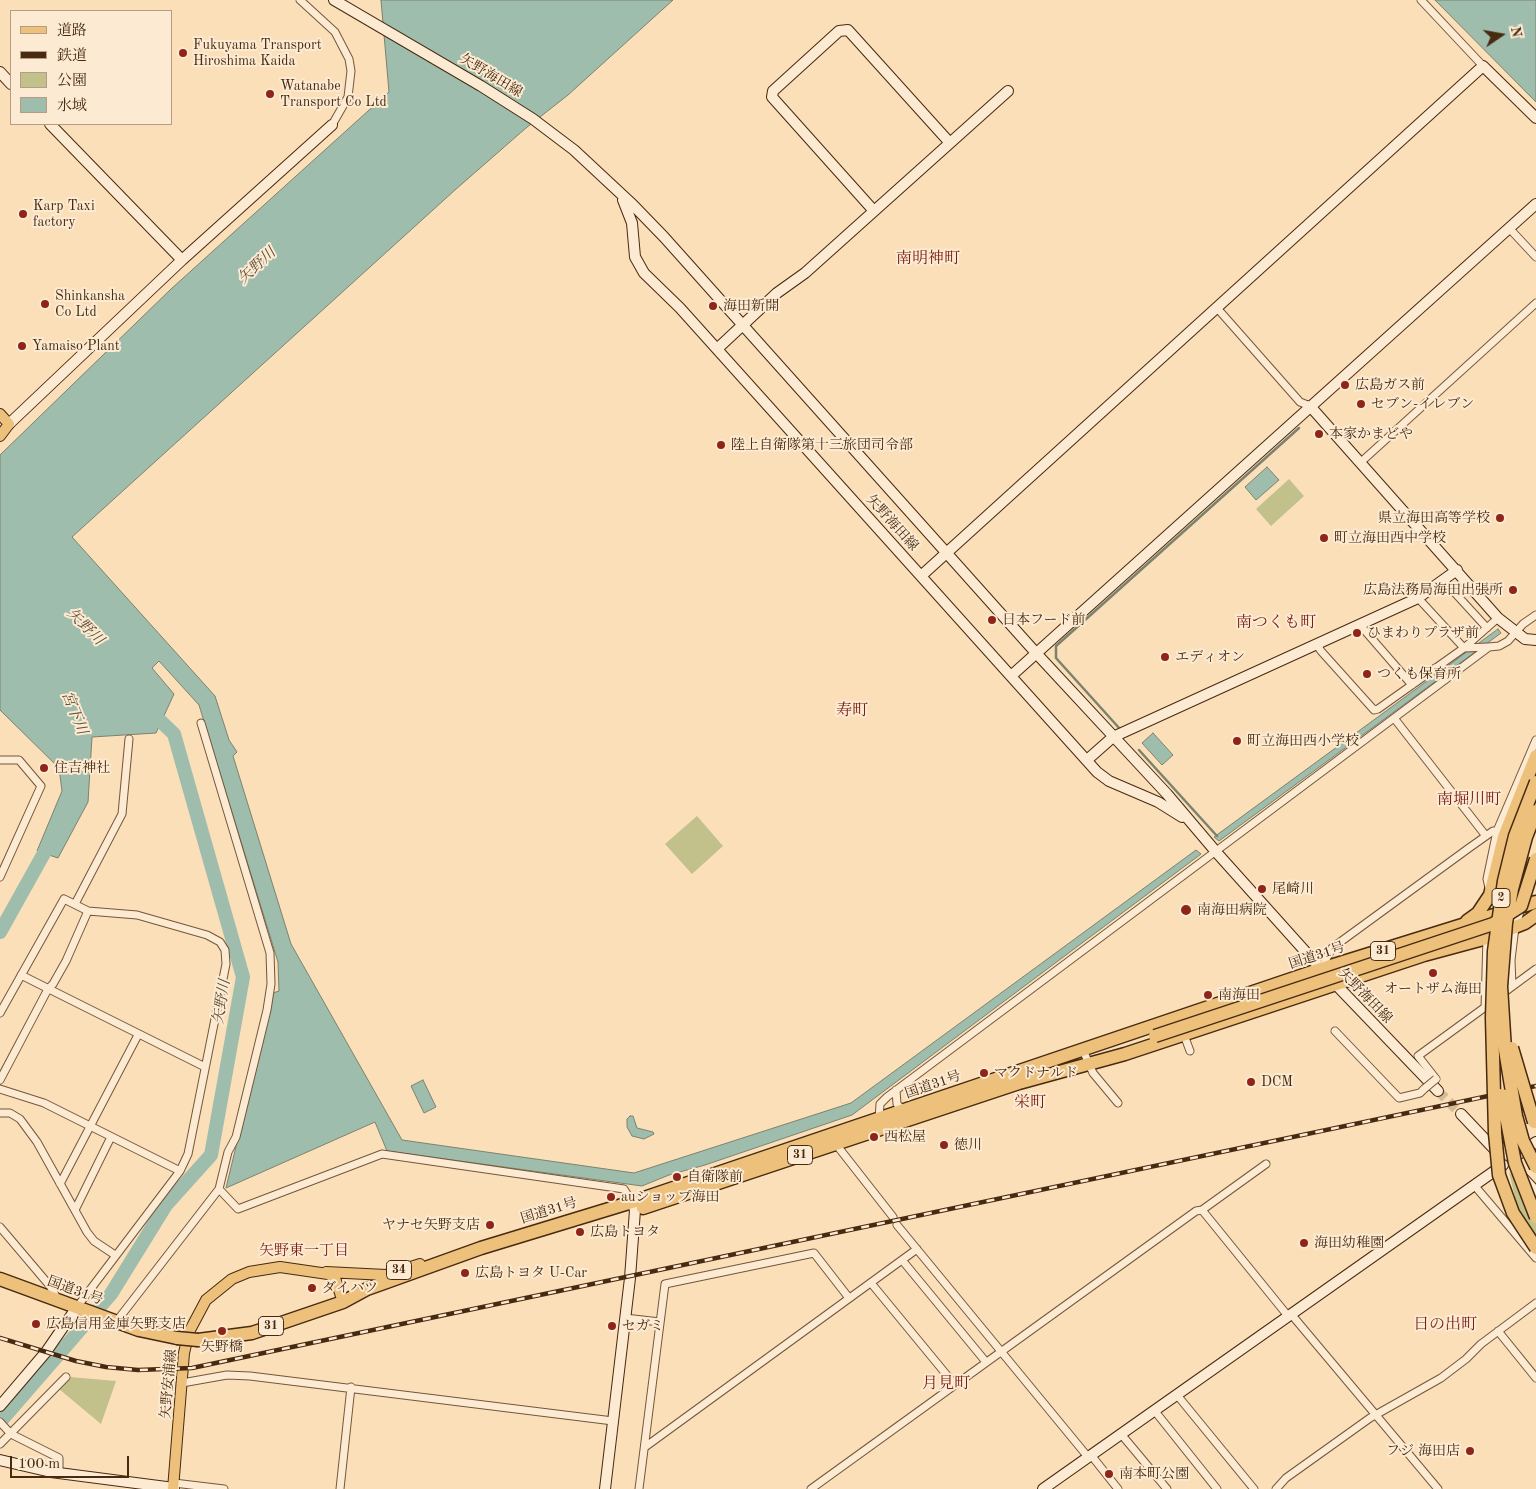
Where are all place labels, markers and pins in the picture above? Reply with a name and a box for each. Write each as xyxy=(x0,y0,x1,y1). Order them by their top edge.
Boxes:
place label: Fukuyama Transport Hiroshima Kaida xyxy=(193,37,322,70)
marker: Fukuyama Transport Hiroshima Kaida xyxy=(177,47,189,59)
place label: Watanabe Transport Co Ltd xyxy=(280,78,387,110)
marker: Watanabe Transport Co Ltd xyxy=(264,88,276,100)
place label: Karp Taxi factory xyxy=(33,198,95,230)
marker: Karp Taxi factory xyxy=(17,208,29,220)
place label: Shinkansha Co Ltd xyxy=(55,288,125,321)
marker: Shinkansha Co Ltd xyxy=(39,298,51,310)
place label: 海田新開 xyxy=(723,298,779,314)
marker: 海田新開 xyxy=(707,300,719,312)
place label: Yamaiso Plant xyxy=(32,338,120,354)
marker: Yamaiso Plant xyxy=(16,340,28,352)
place label: 広島ガス前 xyxy=(1355,377,1425,393)
marker: 広島ガス前 xyxy=(1339,379,1351,391)
place label: セブン-イレブン xyxy=(1371,396,1474,412)
marker: セブン-イレブン xyxy=(1355,398,1367,410)
place label: 本家かまどや xyxy=(1329,426,1413,442)
marker: 本家かまどや xyxy=(1313,428,1325,440)
place label: 陸上自衛隊第十三旅団司令部 xyxy=(731,437,913,453)
marker: 陸上自衛隊第十三旅団司令部 xyxy=(715,439,727,451)
place label: 県立海田高等学校 xyxy=(1378,510,1490,526)
marker: 県立海田高等学校 xyxy=(1494,512,1506,524)
place label: 町立海田西中学校 xyxy=(1334,530,1446,546)
marker: 町立海田西中学校 xyxy=(1318,532,1330,544)
place label: 広島法務局海田出張所 xyxy=(1363,582,1503,598)
marker: 広島法務局海田出張所 xyxy=(1507,584,1519,596)
place label: 日本フード前 xyxy=(1002,612,1086,628)
marker: 日本フード前 xyxy=(986,614,998,626)
place label: ひまわりプラザ前 xyxy=(1367,625,1479,641)
marker: ひまわりプラザ前 xyxy=(1351,627,1363,639)
place label: エディオン xyxy=(1175,649,1245,665)
marker: エディオン xyxy=(1159,651,1171,663)
place label: つくも保育所 xyxy=(1377,666,1461,682)
marker: つくも保育所 xyxy=(1361,668,1373,680)
place label: 町立海田西小学校 xyxy=(1247,733,1359,749)
marker: 町立海田西小学校 xyxy=(1231,735,1243,747)
place label: 住吉神社 xyxy=(54,760,110,776)
marker: 住吉神社 xyxy=(38,762,50,774)
place label: 尾崎川 xyxy=(1272,881,1314,897)
marker: 尾崎川 xyxy=(1256,883,1268,895)
place label: 南海田病院 xyxy=(1197,902,1267,918)
marker: 南海田病院 xyxy=(1179,903,1193,917)
marker: オートザム海田 xyxy=(1427,967,1439,979)
place label: オートザム海田 xyxy=(1384,981,1482,997)
place label: 南海田 xyxy=(1218,987,1260,1003)
marker: 南海田 xyxy=(1202,989,1214,1001)
place label: マクドナルド xyxy=(994,1065,1078,1081)
marker: マクドナルド xyxy=(978,1067,990,1079)
place label: DCM xyxy=(1261,1074,1293,1090)
marker: DCM xyxy=(1245,1076,1257,1088)
place label: 西松屋 xyxy=(884,1129,926,1145)
marker: 西松屋 xyxy=(868,1131,880,1143)
place label: 徳川 xyxy=(954,1137,982,1153)
marker: 徳川 xyxy=(938,1139,950,1151)
place label: 自衛隊前 xyxy=(687,1169,743,1185)
marker: 自衛隊前 xyxy=(671,1171,683,1183)
place label: auショップ海田 xyxy=(621,1189,719,1205)
marker: auショップ海田 xyxy=(605,1191,617,1203)
place label: ヤナセ矢野支店 xyxy=(382,1217,480,1233)
marker: ヤナセ矢野支店 xyxy=(484,1219,496,1231)
place label: 広島トヨタ xyxy=(590,1224,660,1240)
marker: 広島トヨタ xyxy=(574,1226,586,1238)
place label: 海田幼稚園 xyxy=(1314,1235,1384,1251)
marker: 海田幼稚園 xyxy=(1298,1237,1310,1249)
place label: 広島トヨタ U-Car xyxy=(475,1265,587,1281)
marker: 広島トヨタ U-Car xyxy=(459,1267,471,1279)
place label: ダイハツ xyxy=(322,1280,378,1296)
marker: ダイハツ xyxy=(306,1282,318,1294)
place label: 広島信用金庫矢野支店 xyxy=(46,1316,186,1332)
marker: 広島信用金庫矢野支店 xyxy=(30,1318,42,1330)
place label: セガミ xyxy=(622,1318,664,1334)
marker: セガミ xyxy=(606,1320,618,1332)
marker: 矢野橋 xyxy=(216,1325,228,1337)
place label: 矢野橋 xyxy=(201,1339,243,1355)
place label: フジ 海田店 xyxy=(1386,1443,1460,1459)
marker: フジ 海田店 xyxy=(1464,1445,1476,1457)
place label: 南本町公園 xyxy=(1119,1466,1189,1482)
marker: 南本町公園 xyxy=(1103,1468,1115,1480)

